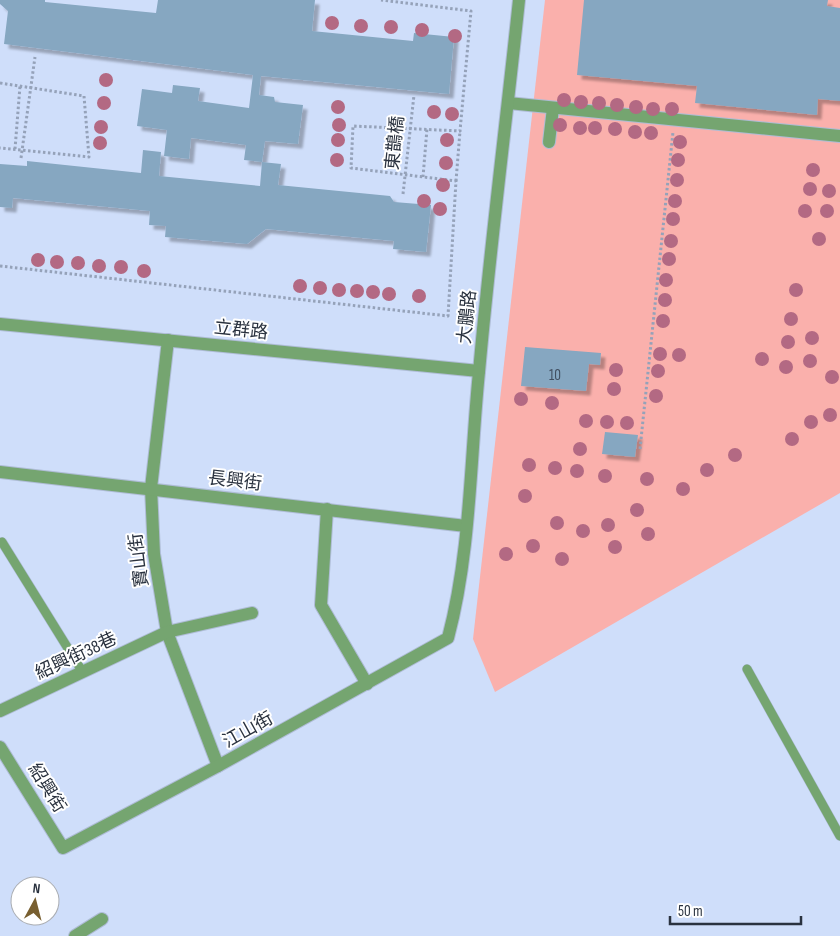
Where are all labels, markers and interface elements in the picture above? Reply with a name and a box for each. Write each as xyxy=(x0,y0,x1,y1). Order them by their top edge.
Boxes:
street label: 東鵲橋 xyxy=(382,115,408,171)
street label: 大鵬路 xyxy=(454,289,480,345)
street label: 立群路 xyxy=(213,317,269,343)
house number: 10 xyxy=(549,366,561,385)
street label: 長興街 xyxy=(207,467,263,495)
street label: 寶山街 xyxy=(125,532,153,588)
street label: 紹興街38巷 xyxy=(32,628,120,684)
street label: 江山街 xyxy=(219,708,277,752)
street label: 紹興街 xyxy=(24,760,70,816)
north arrow xyxy=(10,876,60,926)
text: N xyxy=(32,880,41,897)
scale bar xyxy=(670,894,801,926)
text: 50 m xyxy=(678,902,703,921)

